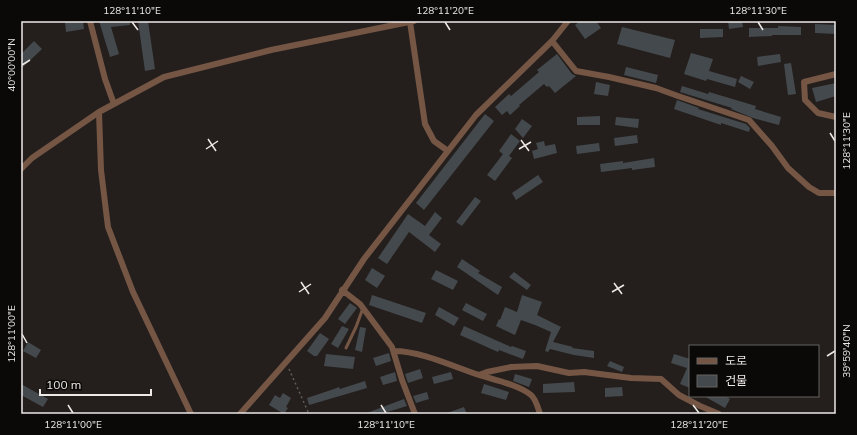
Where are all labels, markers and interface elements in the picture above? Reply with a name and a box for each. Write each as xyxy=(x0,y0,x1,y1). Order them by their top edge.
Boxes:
text: 128°11'10"E xyxy=(103,4,161,17)
text: 128°11'20"E xyxy=(416,4,474,17)
text: 128°11'30"E xyxy=(729,4,787,17)
text: 40°00'00"N xyxy=(5,38,18,92)
text: 128°11'30"E xyxy=(840,112,853,170)
text: 128°11'00"E xyxy=(5,305,18,363)
text: 39°59'40"N xyxy=(840,324,853,378)
legend xyxy=(689,345,819,397)
text: 도로 xyxy=(725,353,747,368)
scale bar xyxy=(40,371,151,397)
text: 건물 xyxy=(725,373,747,388)
text: 100 m xyxy=(46,377,81,392)
text: 128°11'00"E xyxy=(44,418,102,431)
text: 128°11'10"E xyxy=(357,418,415,431)
text: 128°11'20"E xyxy=(670,418,728,431)

